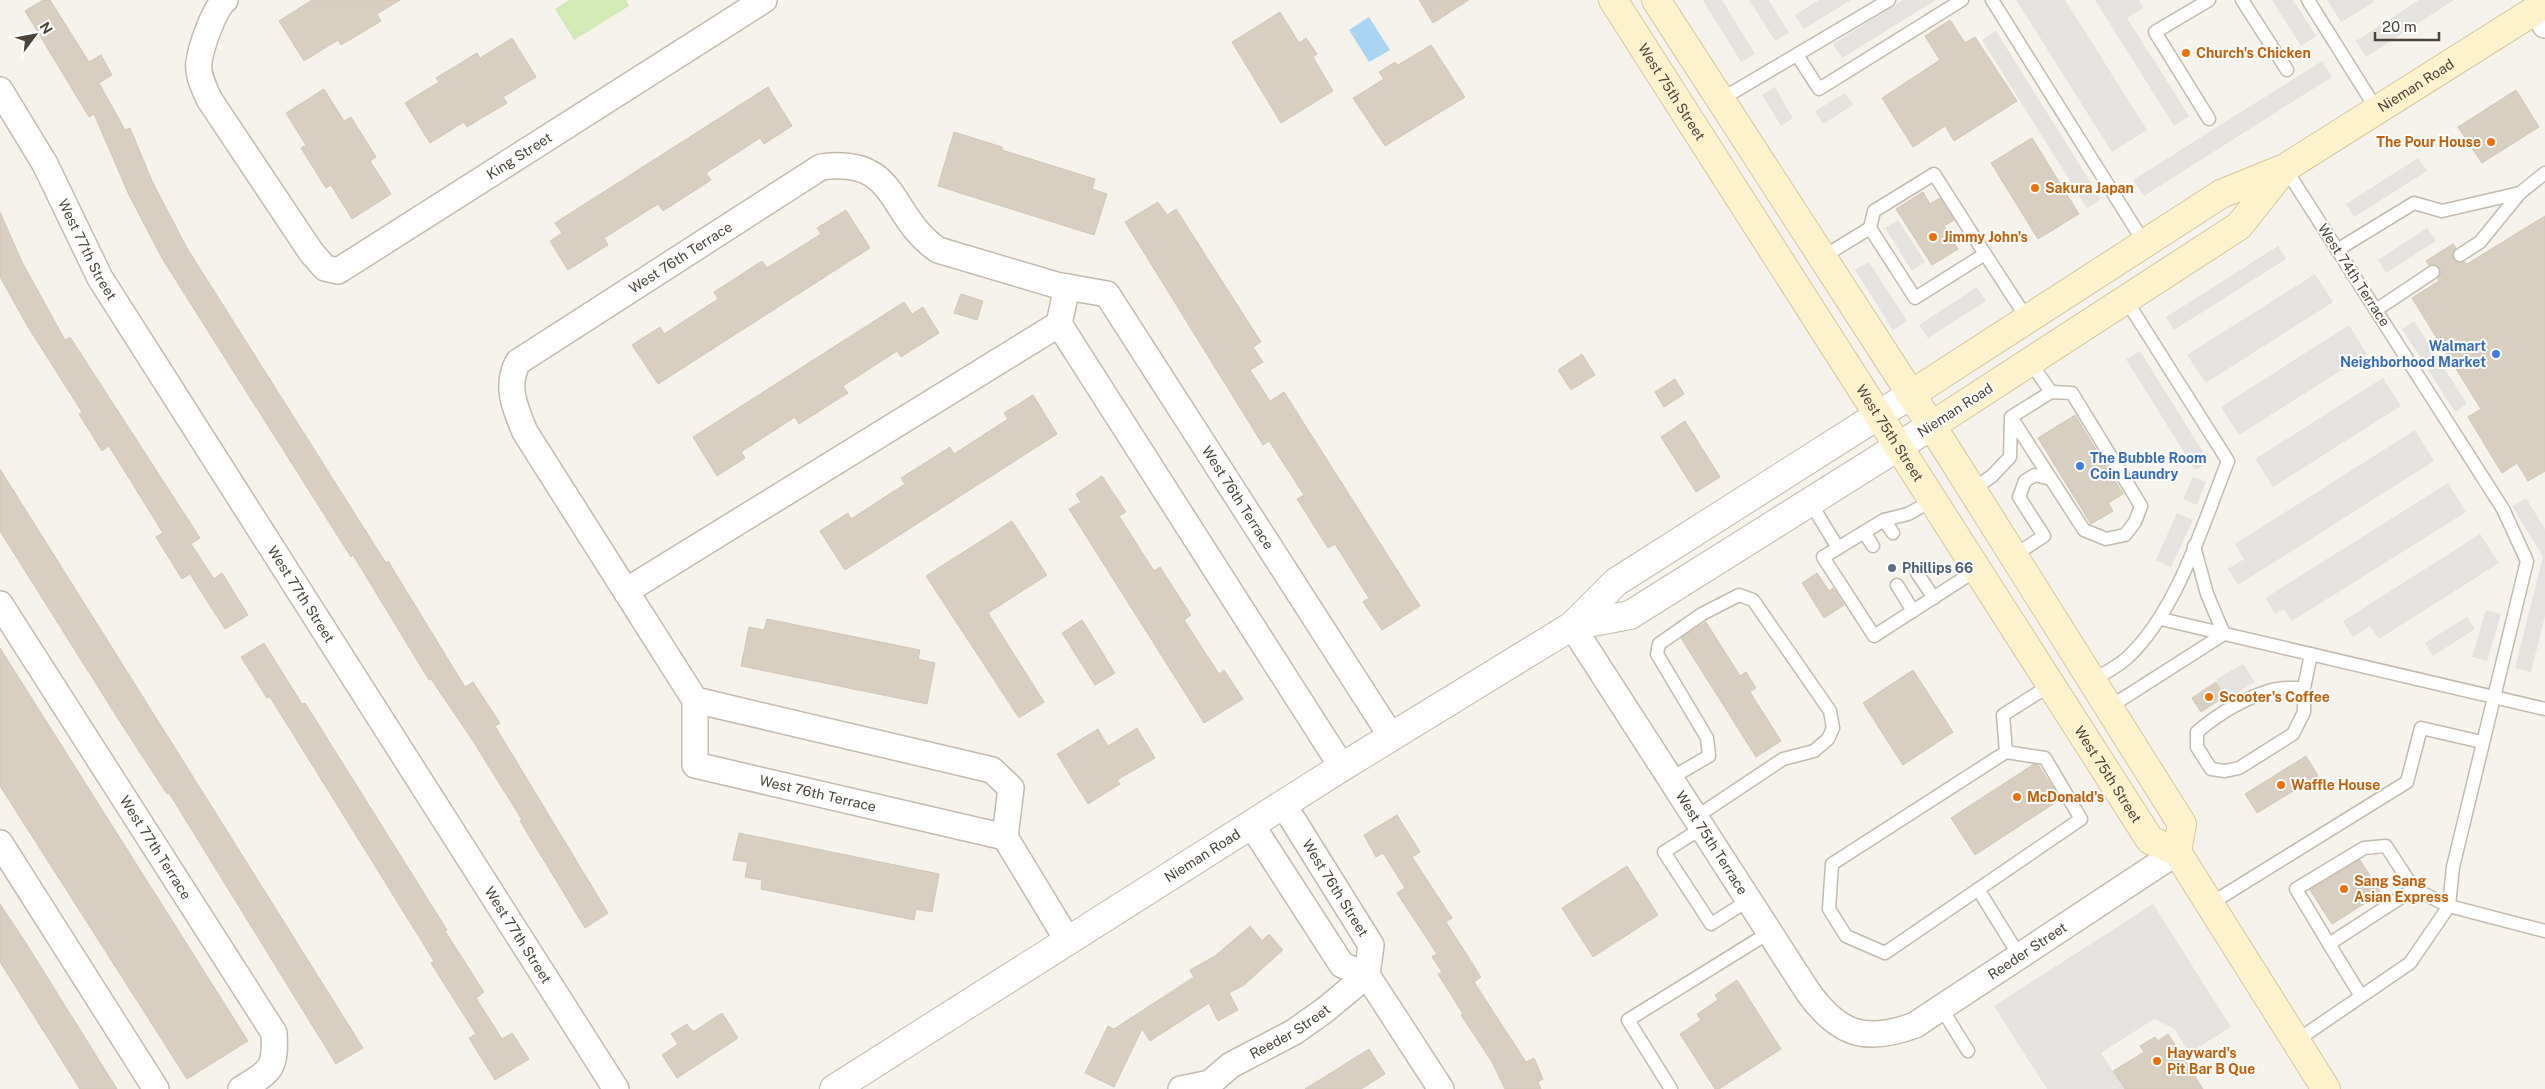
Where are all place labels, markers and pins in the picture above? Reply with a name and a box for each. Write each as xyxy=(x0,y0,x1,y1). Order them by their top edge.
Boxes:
place label: Church's Chicken xyxy=(2196,45,2311,61)
marker: Church's Chicken xyxy=(2180,47,2192,59)
place label: The Pour House xyxy=(2376,134,2481,150)
marker: The Pour House xyxy=(2485,136,2497,148)
place label: Sakura Japan xyxy=(2045,180,2134,196)
marker: Sakura Japan xyxy=(2029,182,2041,194)
place label: Jimmy John's xyxy=(1943,229,2028,245)
marker: Jimmy John's xyxy=(1927,231,1939,243)
place label: Walmart Neighborhood Market xyxy=(2340,338,2486,370)
marker: Walmart Neighborhood Market xyxy=(2490,348,2502,360)
place label: The Bubble Room Coin Laundry xyxy=(2090,450,2207,482)
marker: The Bubble Room Coin Laundry xyxy=(2074,460,2086,472)
place label: Phillips 66 xyxy=(1902,560,1973,576)
marker: Phillips 66 xyxy=(1886,562,1898,574)
place label: Scooter's Coffee xyxy=(2219,689,2330,705)
marker: Scooter's Coffee xyxy=(2203,691,2215,703)
place label: Waffle House xyxy=(2291,777,2380,793)
marker: Waffle House xyxy=(2275,779,2287,791)
place label: McDonald's xyxy=(2027,789,2104,805)
marker: McDonald's xyxy=(2011,791,2023,803)
place label: Sang Sang Asian Express xyxy=(2354,873,2449,905)
marker: Sang Sang Asian Express xyxy=(2338,883,2350,895)
place label: Hayward's Pit Bar B Que xyxy=(2167,1045,2255,1077)
marker: Hayward's Pit Bar B Que xyxy=(2151,1055,2163,1067)

